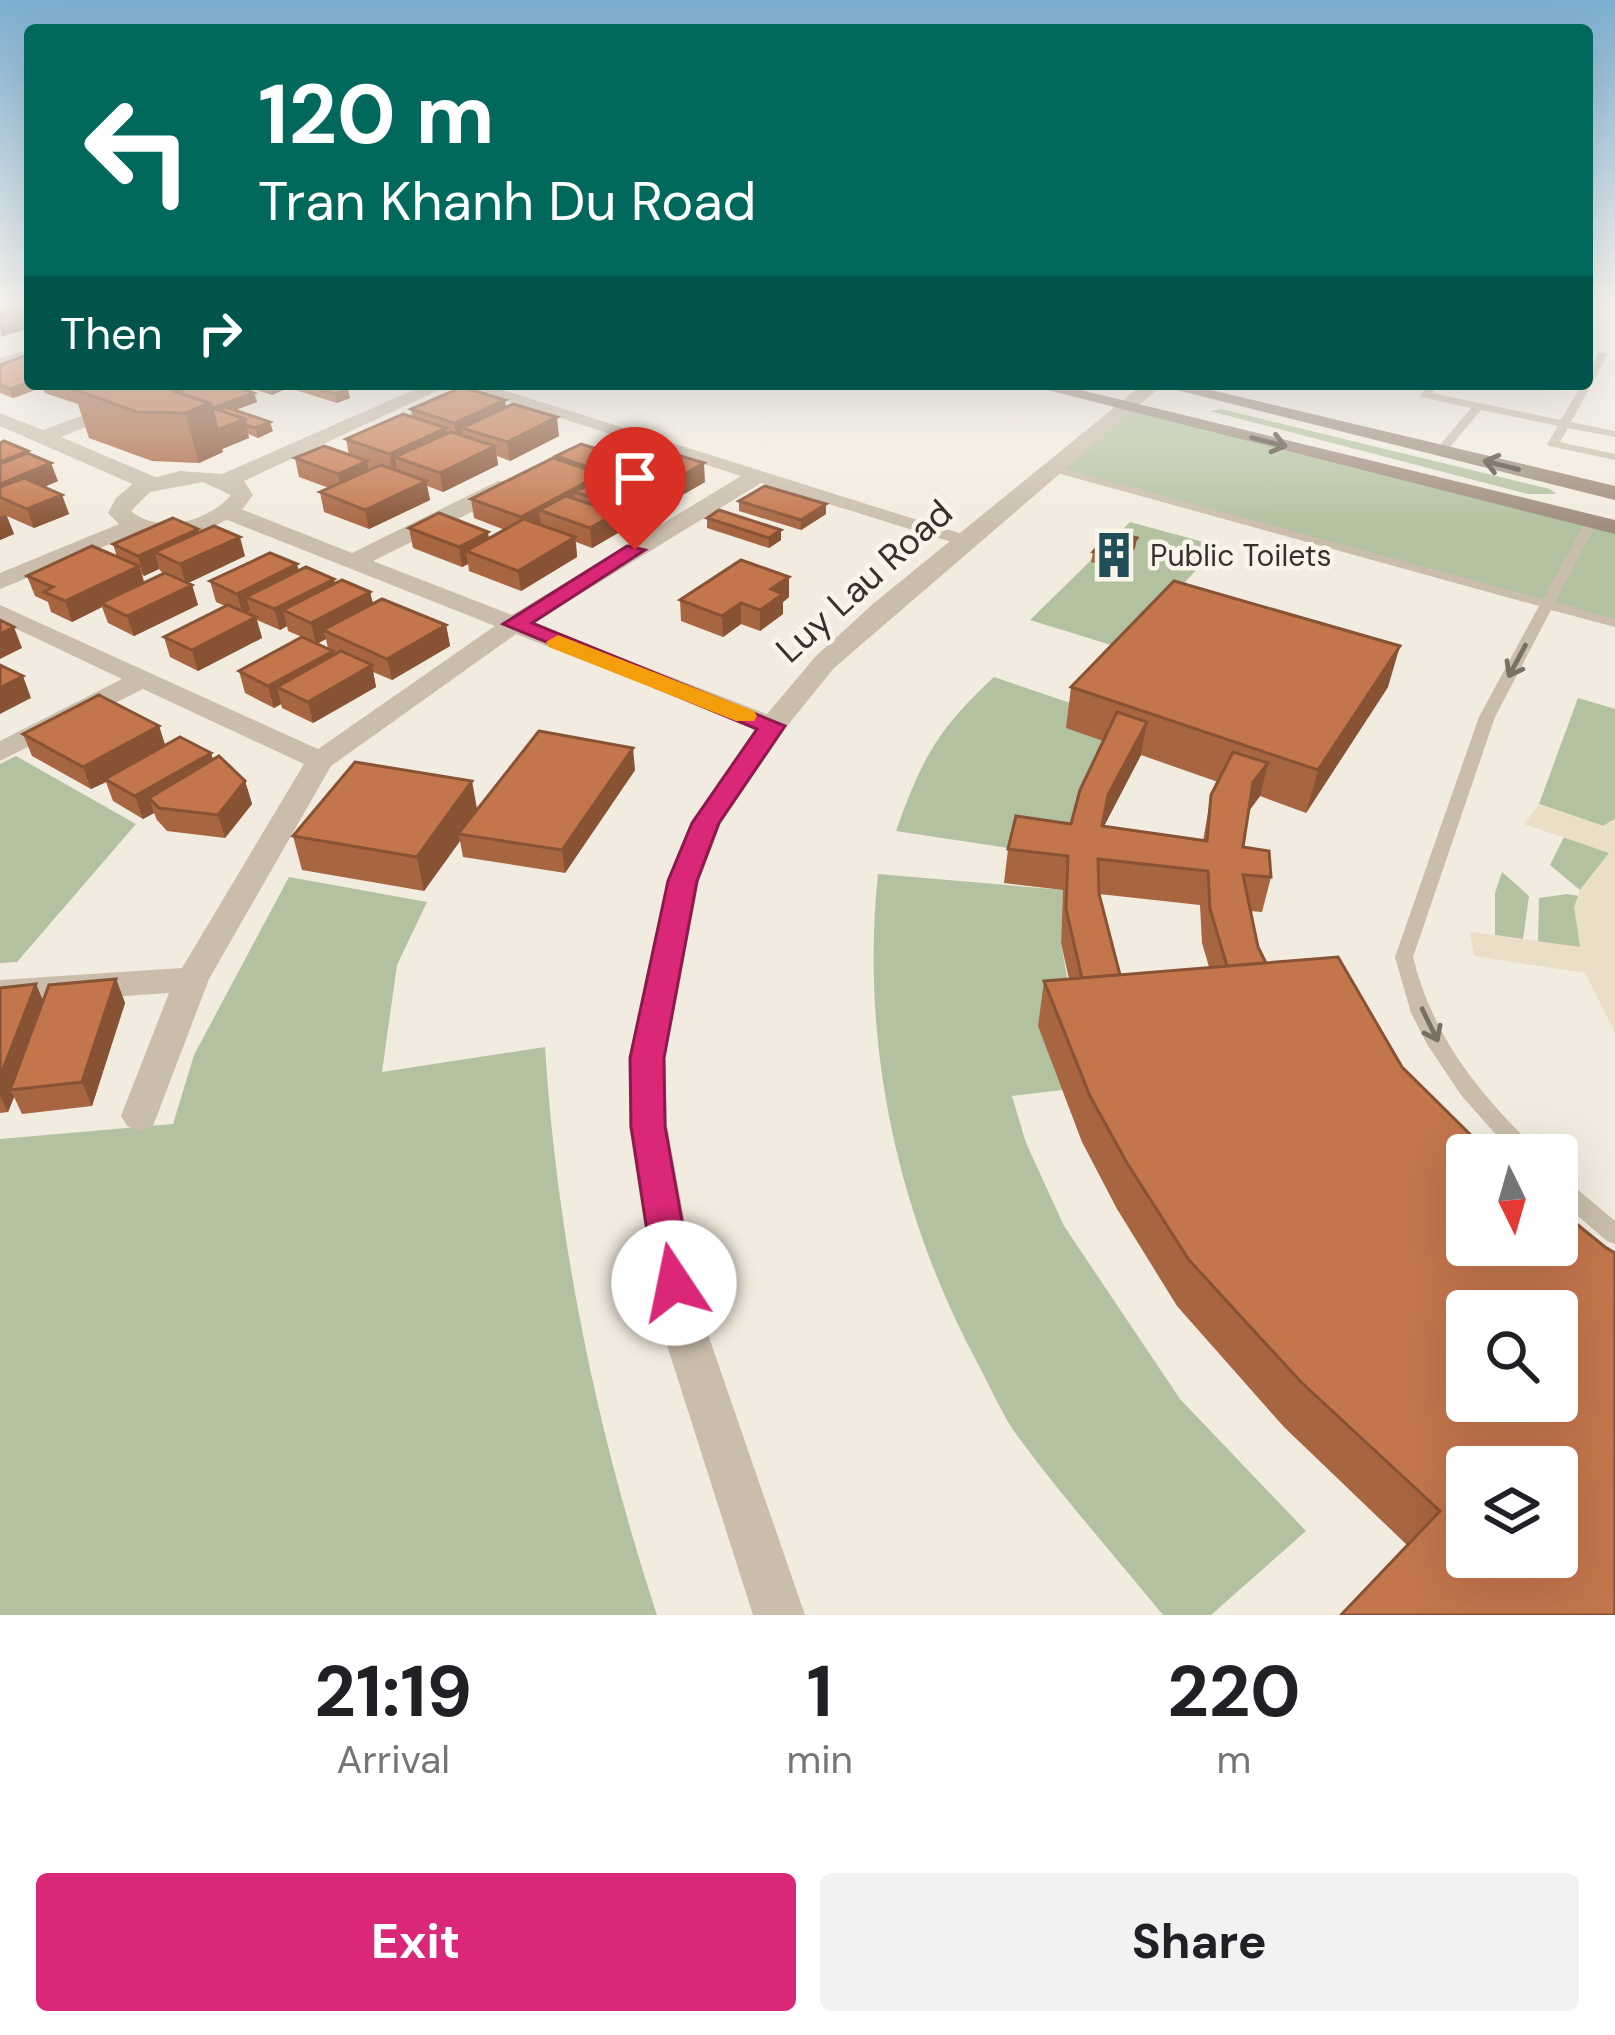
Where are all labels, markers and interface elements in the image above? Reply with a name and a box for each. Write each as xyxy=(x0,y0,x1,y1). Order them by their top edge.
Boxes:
text: 120 m xyxy=(258,60,495,169)
icon: left xyxy=(60,72,216,228)
text: Tran Khanh Du Road xyxy=(258,166,756,237)
icon: right xyxy=(187,300,253,366)
text: Then xyxy=(60,304,163,363)
pin xyxy=(584,427,686,550)
one-way arrow xyxy=(1249,432,1287,454)
icon: arrive xyxy=(602,445,668,511)
one-way arrow xyxy=(1483,453,1521,475)
street label: Luy Lau Road xyxy=(766,489,962,673)
building icon: Public Toilets xyxy=(1089,530,1139,580)
place label: Public Toilets xyxy=(1150,536,1332,575)
one-way arrow xyxy=(1505,643,1528,678)
one-way arrow xyxy=(1419,1006,1442,1042)
north arrow xyxy=(1446,1134,1578,1266)
map controls xyxy=(1446,1134,1578,1578)
position arrow xyxy=(611,1220,737,1346)
button: search xyxy=(1446,1290,1578,1422)
button: layers xyxy=(1446,1446,1578,1578)
text: 21:19 xyxy=(314,1645,472,1738)
text: 1 xyxy=(807,1645,833,1738)
text: 220 xyxy=(1167,1645,1301,1738)
text: Arrival xyxy=(336,1734,450,1785)
text: min xyxy=(786,1734,853,1785)
text: m xyxy=(1217,1734,1251,1785)
button: Exit xyxy=(36,1873,796,2011)
button: Share xyxy=(820,1873,1579,2011)

